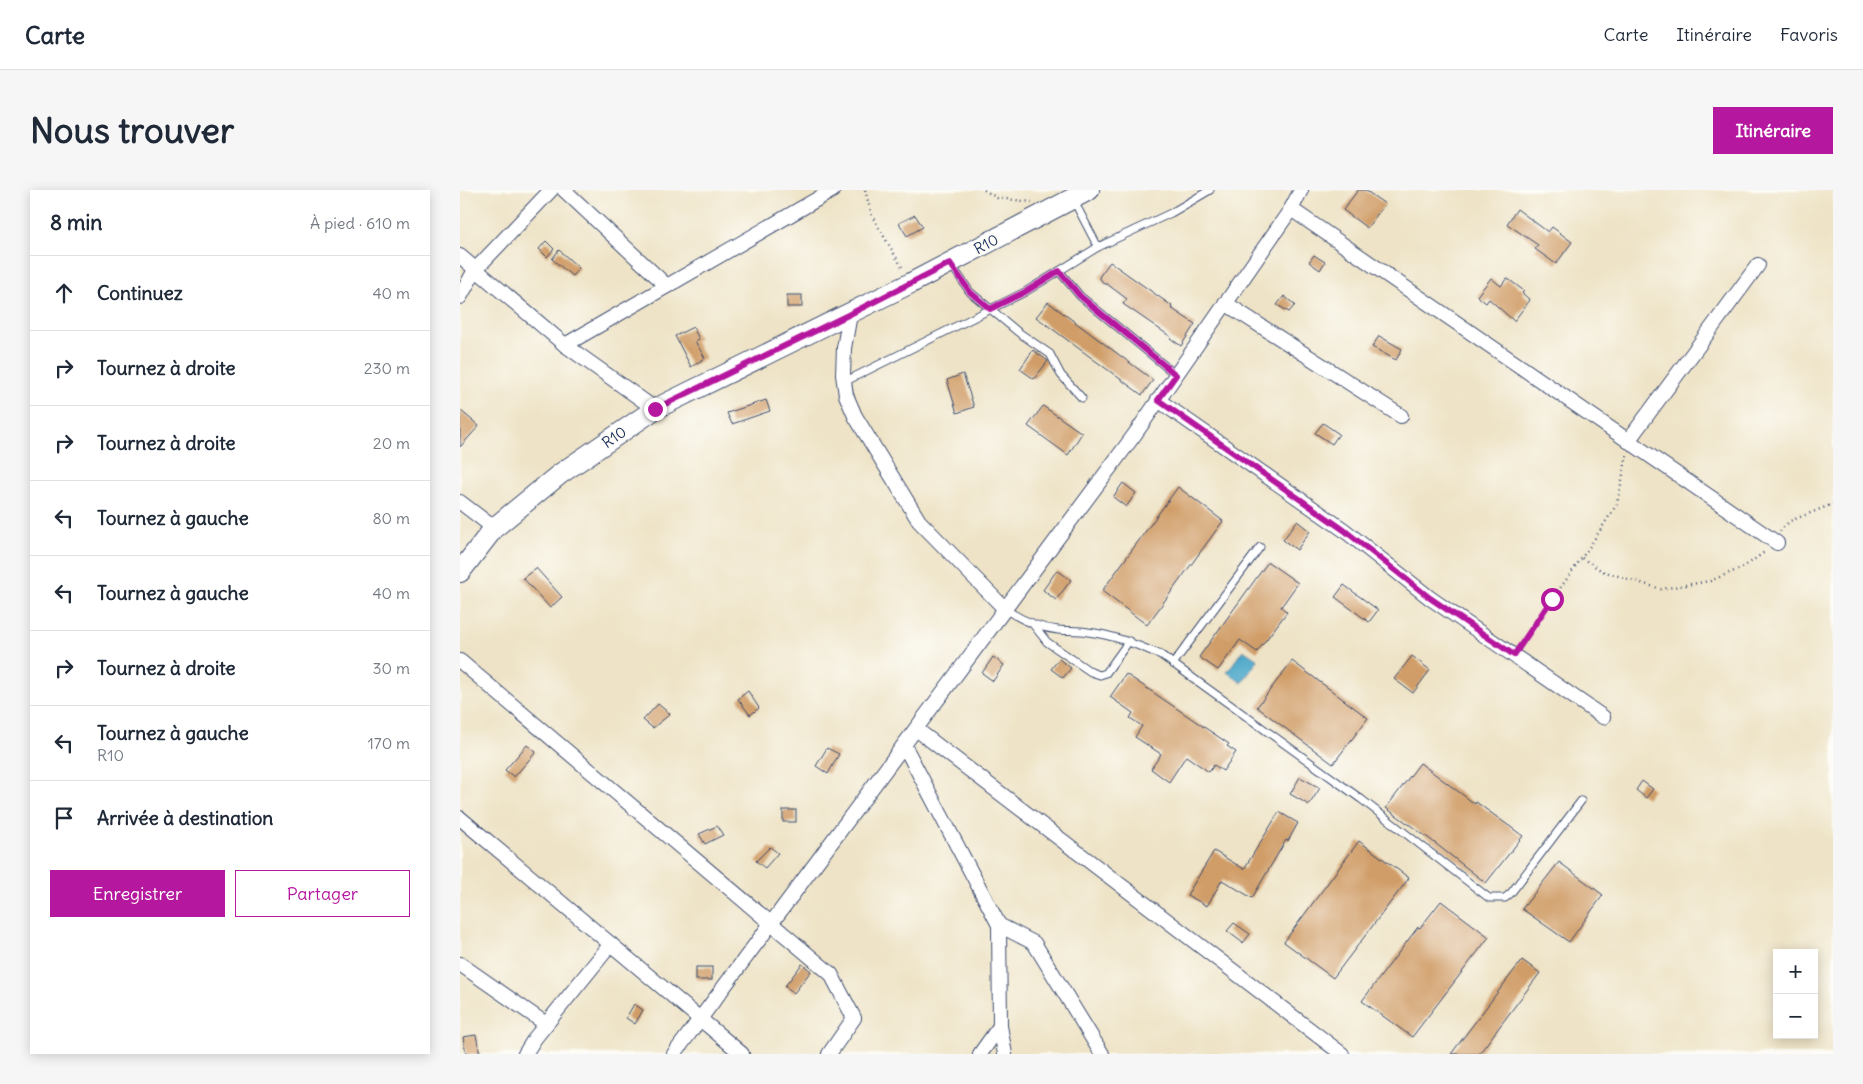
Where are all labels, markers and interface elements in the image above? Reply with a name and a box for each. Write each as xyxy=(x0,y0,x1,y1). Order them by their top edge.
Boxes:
text: Carte xyxy=(25,20,85,50)
text: Carte xyxy=(1603,23,1648,46)
text: Itinéraire xyxy=(1676,23,1752,46)
text: Favoris xyxy=(1780,23,1838,46)
button: Itinéraire xyxy=(1713,107,1833,154)
text: Nous trouver xyxy=(30,108,234,152)
text: 8 min xyxy=(50,209,102,236)
text: À pied · 610 m xyxy=(310,213,410,233)
street label: R10 xyxy=(970,230,1002,258)
icon: ahead xyxy=(50,279,78,307)
text: Continuez xyxy=(97,281,183,305)
text: 40 m xyxy=(372,283,410,303)
icon: right xyxy=(50,354,78,382)
text: Tournez à droite xyxy=(97,356,236,380)
text: 230 m xyxy=(364,358,410,378)
route end xyxy=(644,398,667,421)
street label: R10 xyxy=(598,422,630,452)
icon: right xyxy=(50,429,78,457)
text: Tournez à droite xyxy=(97,431,236,455)
text: 20 m xyxy=(373,433,410,453)
icon: left xyxy=(50,504,78,532)
text: Tournez à gauche xyxy=(97,506,249,530)
text: 80 m xyxy=(372,508,410,528)
icon: left xyxy=(50,579,78,607)
text: Tournez à gauche xyxy=(97,581,249,605)
text: 40 m xyxy=(372,583,410,603)
route start xyxy=(1541,588,1564,611)
icon: right xyxy=(50,654,78,682)
text: Tournez à droite xyxy=(97,656,236,680)
text: 30 m xyxy=(373,658,410,678)
text: Tournez à gauche xyxy=(97,721,249,745)
icon: left xyxy=(50,729,78,757)
text: 170 m xyxy=(367,733,410,753)
text: R10 xyxy=(97,745,124,765)
icon: arrive xyxy=(50,804,78,832)
text: Arrivée à destination xyxy=(97,806,273,830)
button: Enregistrer xyxy=(50,870,225,917)
button: Partager xyxy=(235,870,410,917)
map controls xyxy=(1773,949,1818,1039)
button: + xyxy=(1773,949,1818,994)
button: − xyxy=(1773,994,1818,1039)

